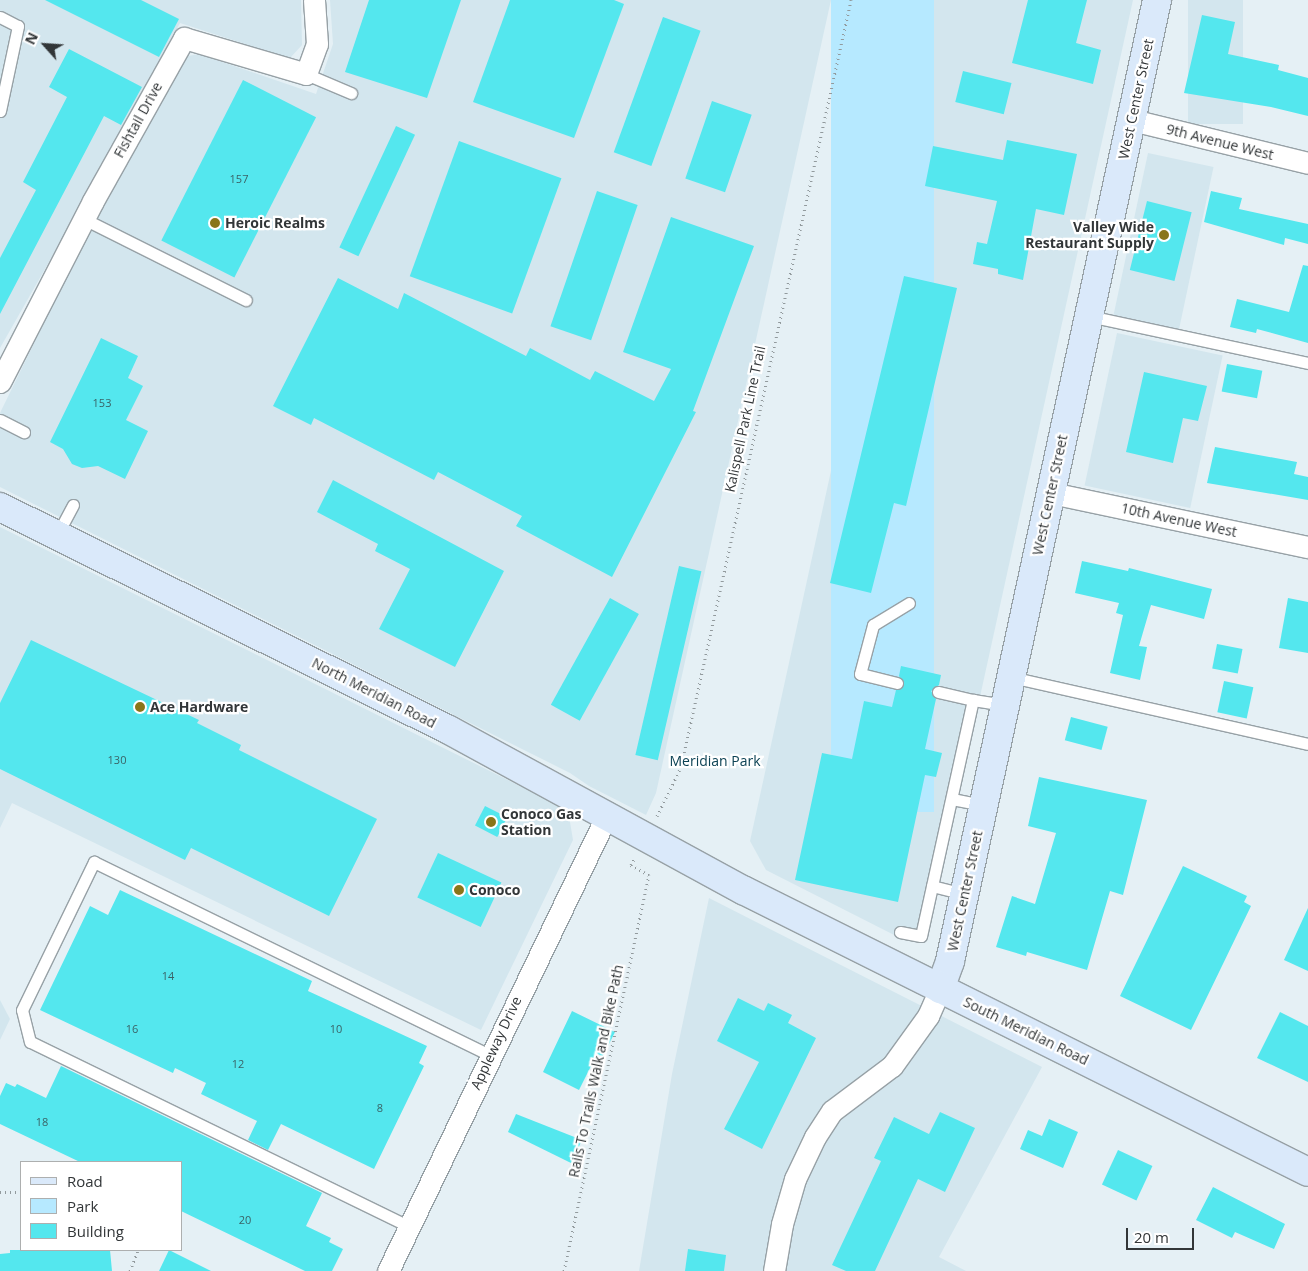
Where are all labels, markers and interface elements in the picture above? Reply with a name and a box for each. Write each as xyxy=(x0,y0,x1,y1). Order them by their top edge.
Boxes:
north arrow xyxy=(20,20,70,70)
text: N xyxy=(20,29,42,47)
street label: West Center Street xyxy=(1115,37,1157,161)
street label: Fishtail Drive xyxy=(110,79,166,161)
street label: 9th Avenue West xyxy=(1165,121,1275,163)
house number: 157 xyxy=(230,172,248,186)
place label: Heroic Realms xyxy=(225,215,325,231)
marker: Heroic Realms xyxy=(209,217,221,229)
place label: Valley Wide Restaurant Supply xyxy=(1025,219,1154,252)
marker: Valley Wide Restaurant Supply xyxy=(1158,229,1170,241)
street label: Kalispell Park Line Trail xyxy=(721,344,769,494)
house number: 153 xyxy=(93,396,111,410)
street label: West Center Street xyxy=(1029,433,1071,557)
street label: 10th Avenue West xyxy=(1120,500,1238,540)
street label: North Meridian Road xyxy=(309,654,439,732)
place label: Ace Hardware xyxy=(150,699,248,715)
marker: Ace Hardware xyxy=(134,701,146,713)
house number: 130 xyxy=(108,753,126,767)
park label: Meridian Park xyxy=(669,753,761,769)
place label: Conoco Gas Station xyxy=(501,806,582,839)
marker: Conoco Gas Station xyxy=(485,816,497,828)
street label: West Center Street xyxy=(944,829,986,953)
place label: Conoco xyxy=(469,882,520,898)
marker: Conoco xyxy=(453,884,465,896)
street label: Rails To Trails Walk and Bike Path xyxy=(565,963,627,1179)
house number: 14 xyxy=(162,969,174,983)
street label: South Meridian Road xyxy=(961,993,1091,1069)
street label: Appleway Drive xyxy=(467,994,525,1092)
house number: 16 xyxy=(126,1022,138,1036)
house number: 10 xyxy=(330,1022,342,1036)
house number: 12 xyxy=(232,1057,244,1071)
house number: 8 xyxy=(377,1101,383,1115)
house number: 18 xyxy=(36,1115,48,1129)
legend xyxy=(20,1161,182,1251)
text: Road xyxy=(67,1171,103,1191)
text: Park xyxy=(67,1196,98,1216)
house number: 20 xyxy=(239,1213,251,1227)
scale bar xyxy=(1128,1218,1196,1250)
text: Building xyxy=(67,1221,124,1241)
text: 20 m xyxy=(1134,1227,1169,1247)

